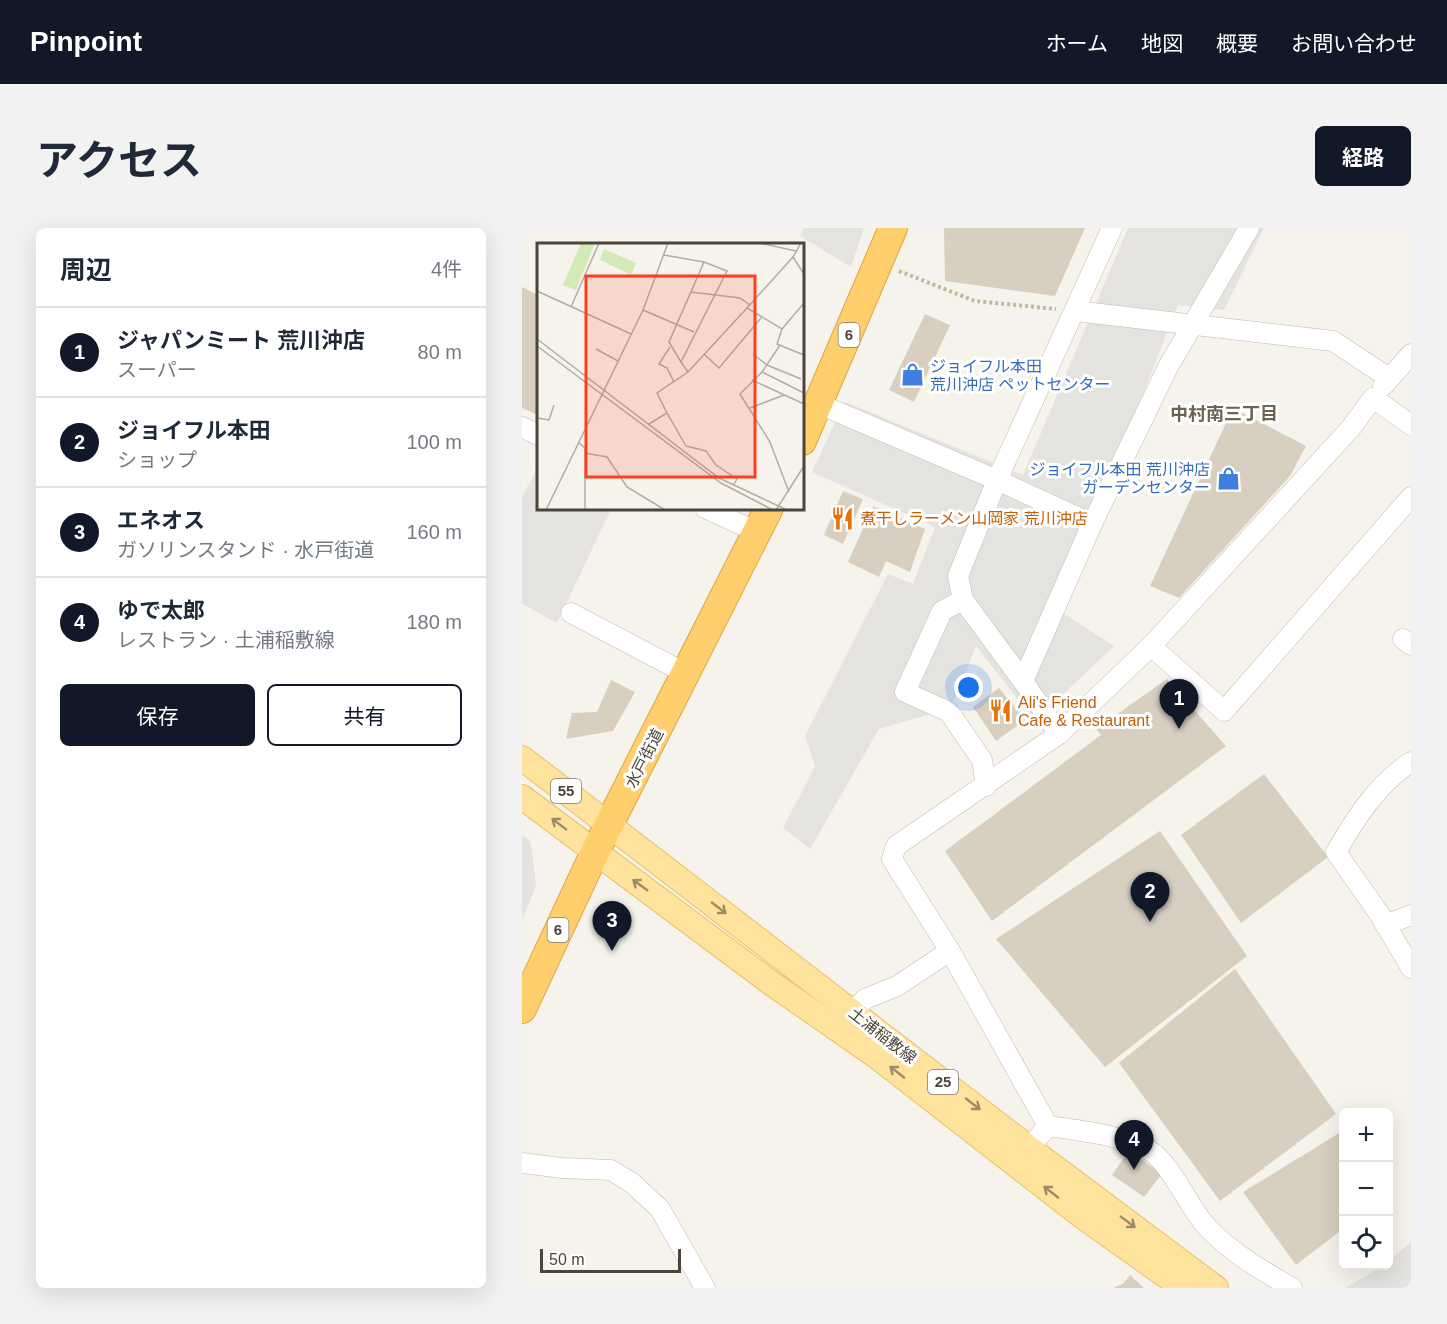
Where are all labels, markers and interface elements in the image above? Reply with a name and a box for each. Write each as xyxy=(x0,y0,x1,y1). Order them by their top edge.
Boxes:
text: Pinpoint xyxy=(30,26,142,57)
text: ホーム xyxy=(1046,32,1108,55)
text: 地図 xyxy=(1141,32,1183,55)
text: 概要 xyxy=(1216,32,1258,55)
text: お問い合わせ xyxy=(1291,32,1417,55)
button: 経路 xyxy=(1315,126,1411,186)
text: アクセス xyxy=(36,137,202,184)
inset map xyxy=(537,243,804,510)
text: 周辺 xyxy=(60,255,112,285)
text: 4件 xyxy=(431,258,462,280)
road number: 6 xyxy=(838,323,860,347)
text: ジャパンミート 荒川沖店 xyxy=(117,328,365,353)
text: 1 xyxy=(74,341,85,363)
text: 80 m xyxy=(418,341,462,363)
place label: ジョイフル本田 荒川沖店 ペットセンター xyxy=(930,358,1110,393)
text: スーパー xyxy=(117,359,197,381)
shop icon: ジョイフル本田 荒川沖店 ペットセンター xyxy=(899,362,925,388)
district label: 中村南三丁目 xyxy=(1170,404,1278,424)
text: ジョイフル本田 xyxy=(117,418,271,443)
text: 2 xyxy=(74,431,85,453)
text: 100 m xyxy=(406,431,462,453)
text: ショップ xyxy=(117,449,197,471)
place label: ジョイフル本田 荒川沖店 ガーデンセンター xyxy=(1030,461,1210,496)
shop icon: ジョイフル本田 荒川沖店 ガーデンセンター xyxy=(1215,465,1241,491)
restaurant icon: 煮干しラーメン山岡家 荒川沖店 xyxy=(829,505,855,531)
text: エネオス xyxy=(117,508,205,533)
place label: 煮干しラーメン山岡家 荒川沖店 xyxy=(860,510,1088,527)
text: 3 xyxy=(74,521,85,543)
text: 160 m xyxy=(406,521,462,543)
text: ガソリンスタンド · 水戸街道 xyxy=(117,539,374,561)
text: ゆで太郎 xyxy=(117,598,205,623)
text: 4 xyxy=(74,611,85,633)
text: 180 m xyxy=(406,611,462,633)
text: レストラン · 土浦稲敷線 xyxy=(117,629,335,651)
your location xyxy=(954,673,983,702)
pin: 1 xyxy=(1160,680,1198,729)
button: 保存 xyxy=(60,684,255,746)
button: 共有 xyxy=(267,684,462,746)
place label: Ali's Friend Cafe & Restaurant xyxy=(1018,694,1150,729)
restaurant icon: Ali's Friend Cafe & Restaurant xyxy=(987,698,1013,724)
street label: 水戸街道 xyxy=(622,726,667,791)
road number: 55 xyxy=(551,779,581,803)
one-way arrow xyxy=(551,818,567,830)
pin: 2 xyxy=(1130,872,1170,922)
one-way arrow xyxy=(632,879,648,891)
one-way arrow xyxy=(711,901,727,914)
pin: 3 xyxy=(592,902,632,951)
road number: 6 xyxy=(548,918,568,942)
street label: 土浦稲敷線 xyxy=(846,1004,919,1067)
one-way arrow xyxy=(889,1066,905,1079)
road number: 25 xyxy=(928,1070,958,1094)
one-way arrow xyxy=(964,1098,980,1111)
map controls xyxy=(1339,1108,1393,1270)
button: + xyxy=(1339,1108,1393,1162)
pin: 4 xyxy=(1114,1120,1154,1170)
button: − xyxy=(1339,1162,1393,1216)
one-way arrow xyxy=(1043,1186,1059,1199)
one-way arrow xyxy=(1120,1215,1136,1228)
button: locate xyxy=(1339,1216,1393,1270)
scale bar xyxy=(540,1246,681,1274)
text: 50 m xyxy=(549,1251,585,1268)

